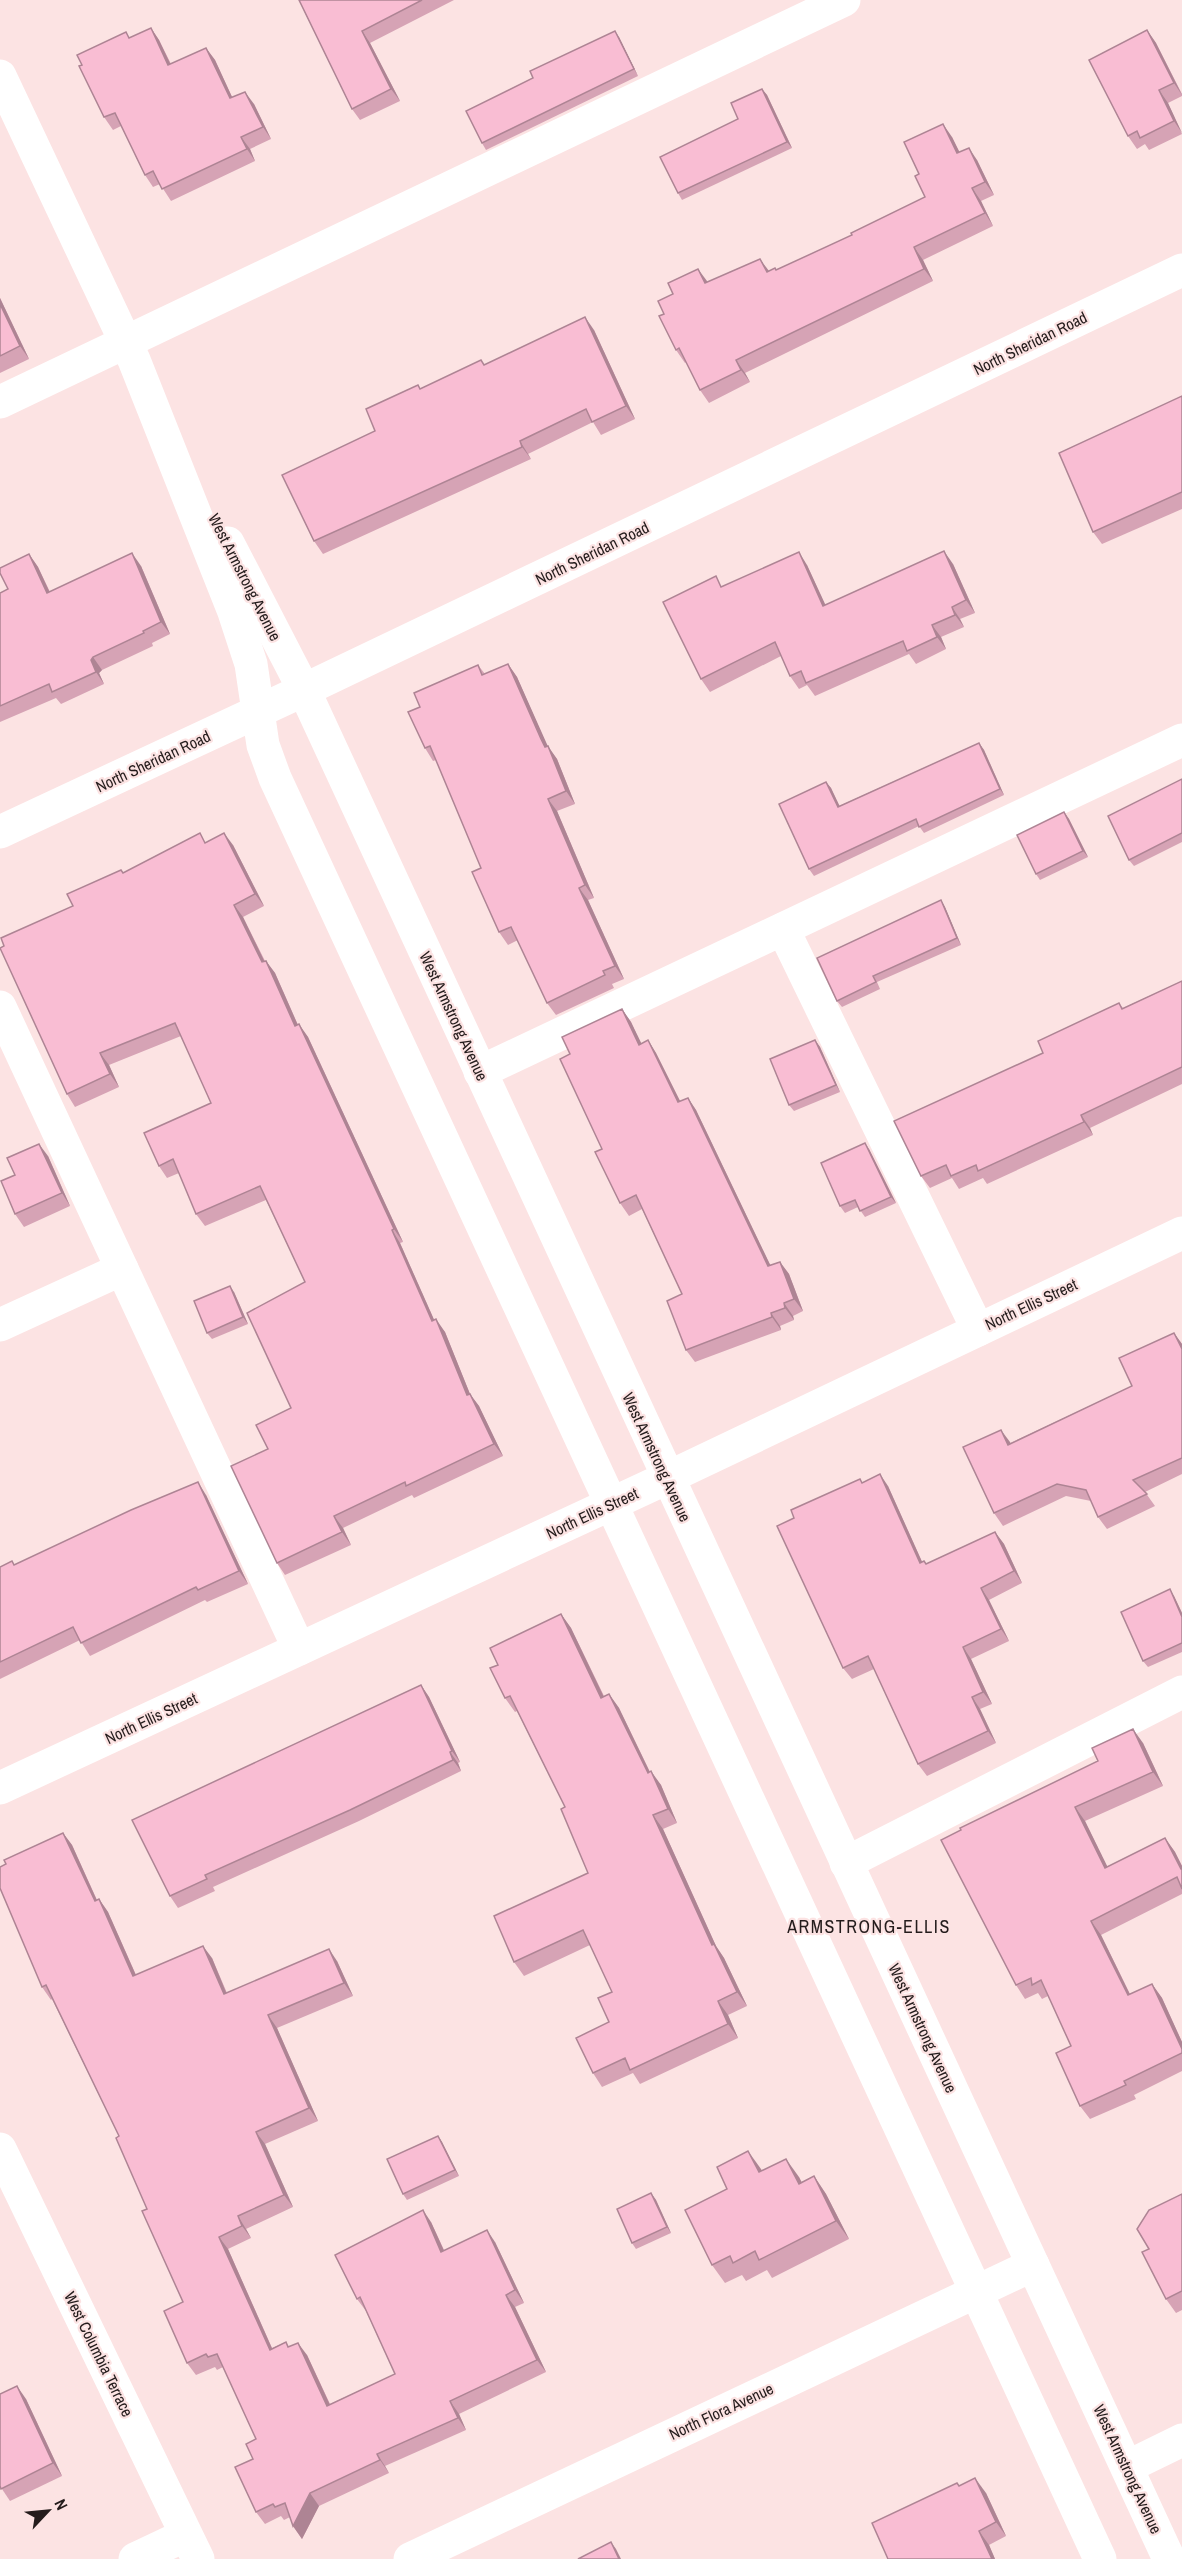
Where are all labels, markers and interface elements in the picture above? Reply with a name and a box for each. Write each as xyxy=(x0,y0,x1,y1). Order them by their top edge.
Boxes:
street label: North Sheridan Road xyxy=(969,306,1091,380)
street label: West Armstrong Avenue xyxy=(203,509,287,645)
street label: North Sheridan Road xyxy=(531,516,653,590)
street label: North Sheridan Road xyxy=(92,725,214,797)
street label: West Armstrong Avenue xyxy=(414,948,494,1084)
street label: North Ellis Street xyxy=(981,1273,1081,1335)
street label: West Armstrong Avenue xyxy=(617,1389,697,1525)
street label: North Ellis Street xyxy=(542,1482,642,1544)
street label: North Ellis Street xyxy=(101,1687,201,1749)
district label: ARMSTRONG-ELLIS xyxy=(786,1914,951,1939)
street label: West Armstrong Avenue xyxy=(883,1960,963,2096)
street label: West Columbia Terrace xyxy=(59,2288,139,2420)
street label: North Flora Avenue xyxy=(665,2377,777,2445)
street label: West Armstrong Avenue xyxy=(1088,2401,1168,2537)
north arrow xyxy=(18,2481,78,2541)
text: N xyxy=(50,2495,73,2514)

